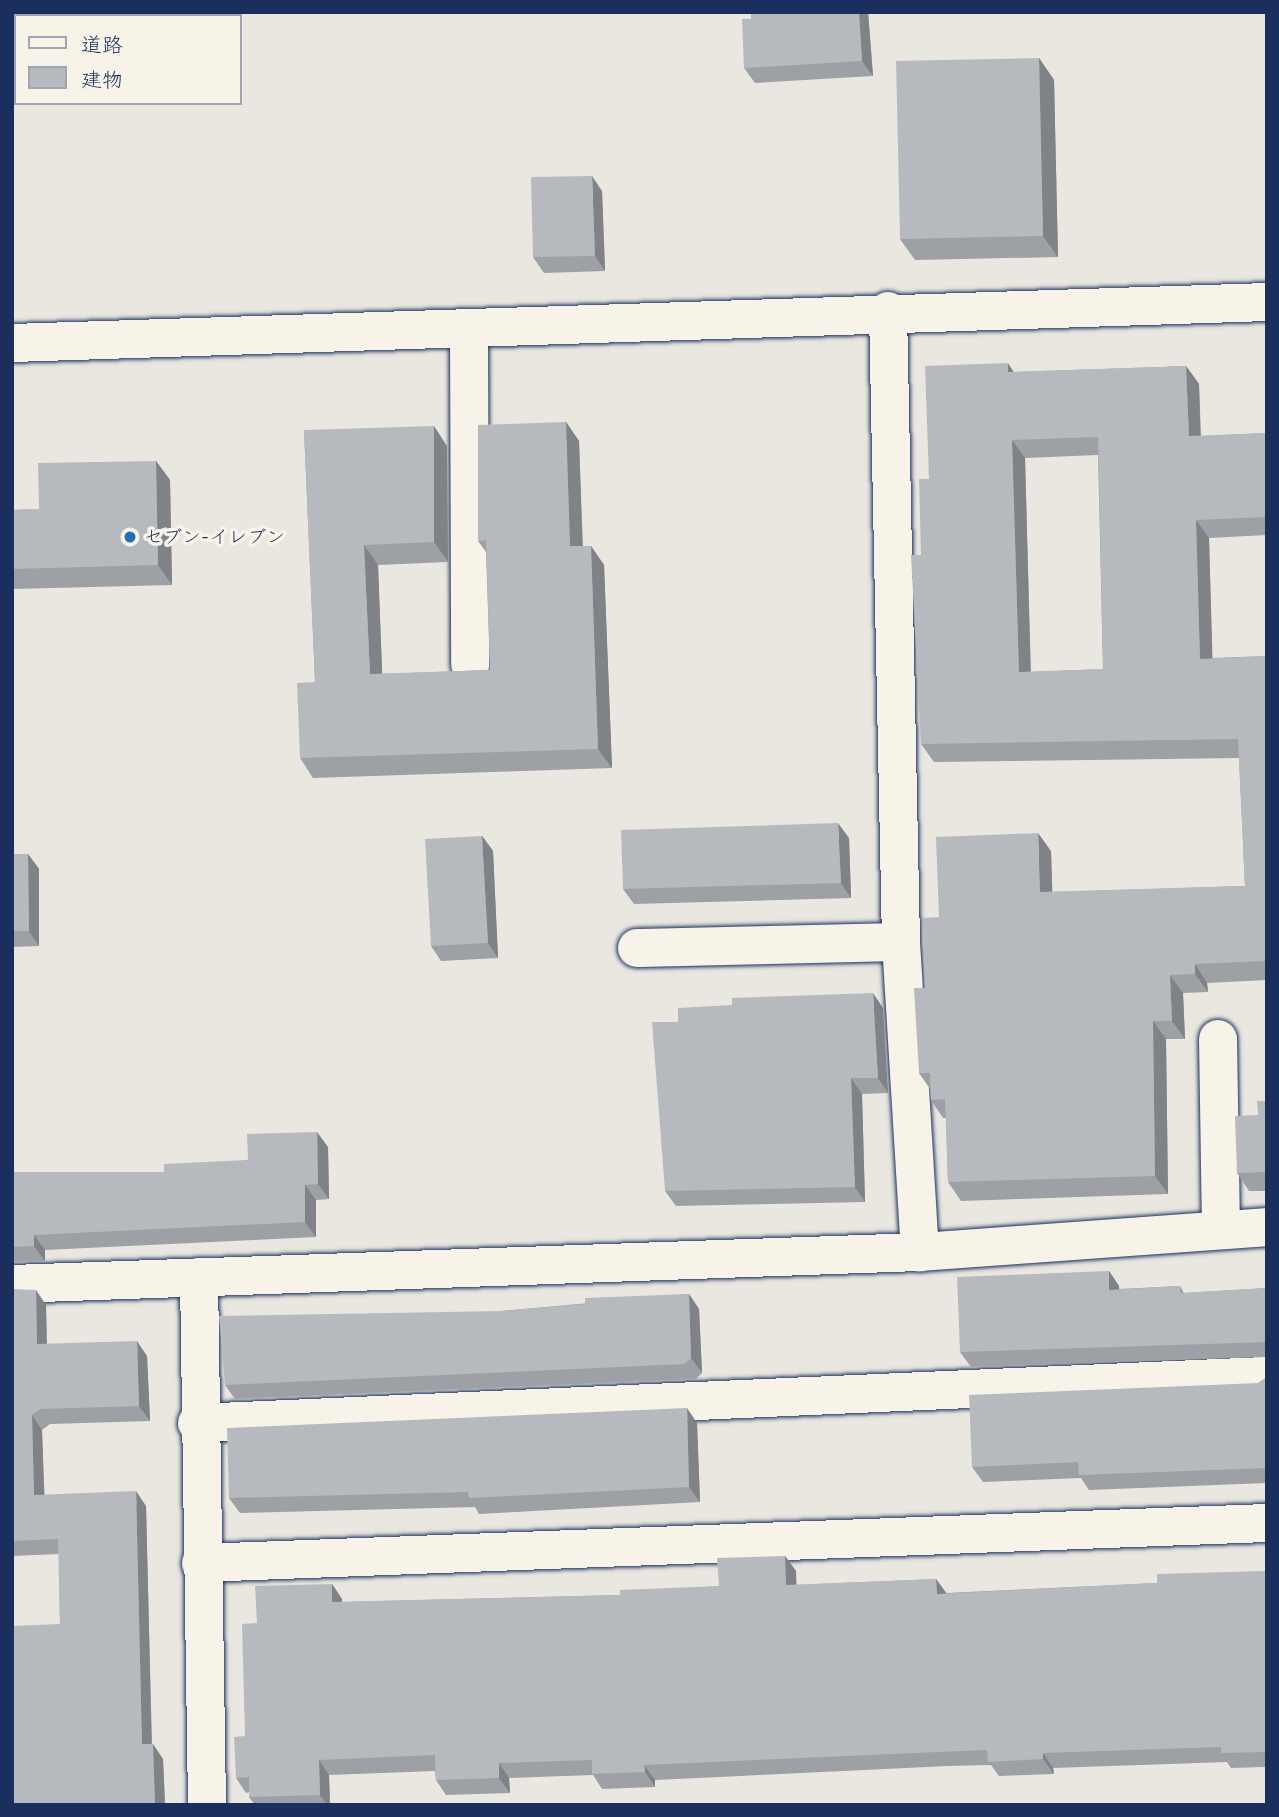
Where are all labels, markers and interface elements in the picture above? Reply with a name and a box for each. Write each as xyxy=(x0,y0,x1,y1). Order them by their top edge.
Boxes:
legend xyxy=(14,14,242,105)
text: 道路 xyxy=(81,31,123,58)
text: 建物 xyxy=(81,66,123,93)
place label: セブン-イレブン xyxy=(144,526,285,548)
marker: セブン-イレブン xyxy=(122,529,138,545)

